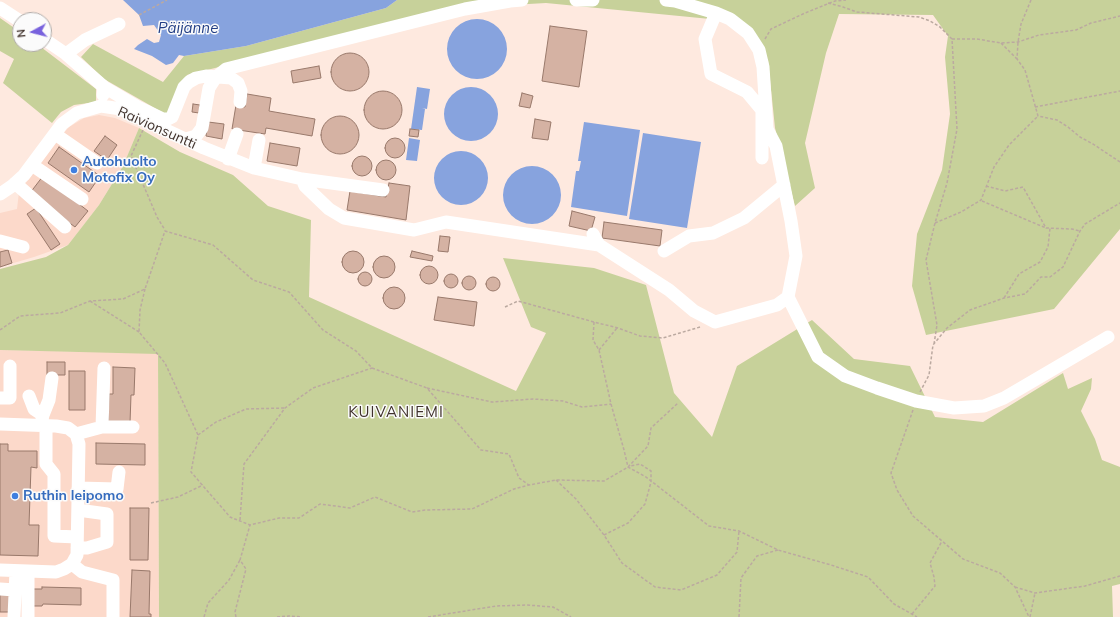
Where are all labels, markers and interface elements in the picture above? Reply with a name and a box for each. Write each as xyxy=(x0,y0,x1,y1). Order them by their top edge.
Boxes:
north arrow xyxy=(12,12,52,52)
water label: Päijänne xyxy=(158,19,218,37)
text: N xyxy=(14,28,29,38)
street label: Raivionsuntti xyxy=(115,103,199,153)
place label: Autohuolto Motofix Oy xyxy=(82,154,157,186)
marker: Autohuolto Motofix Oy xyxy=(69,165,79,175)
district label: KUIVANIEMI xyxy=(348,403,444,421)
place label: Ruthin leipomo xyxy=(23,488,124,504)
marker: Ruthin leipomo xyxy=(10,491,20,501)

